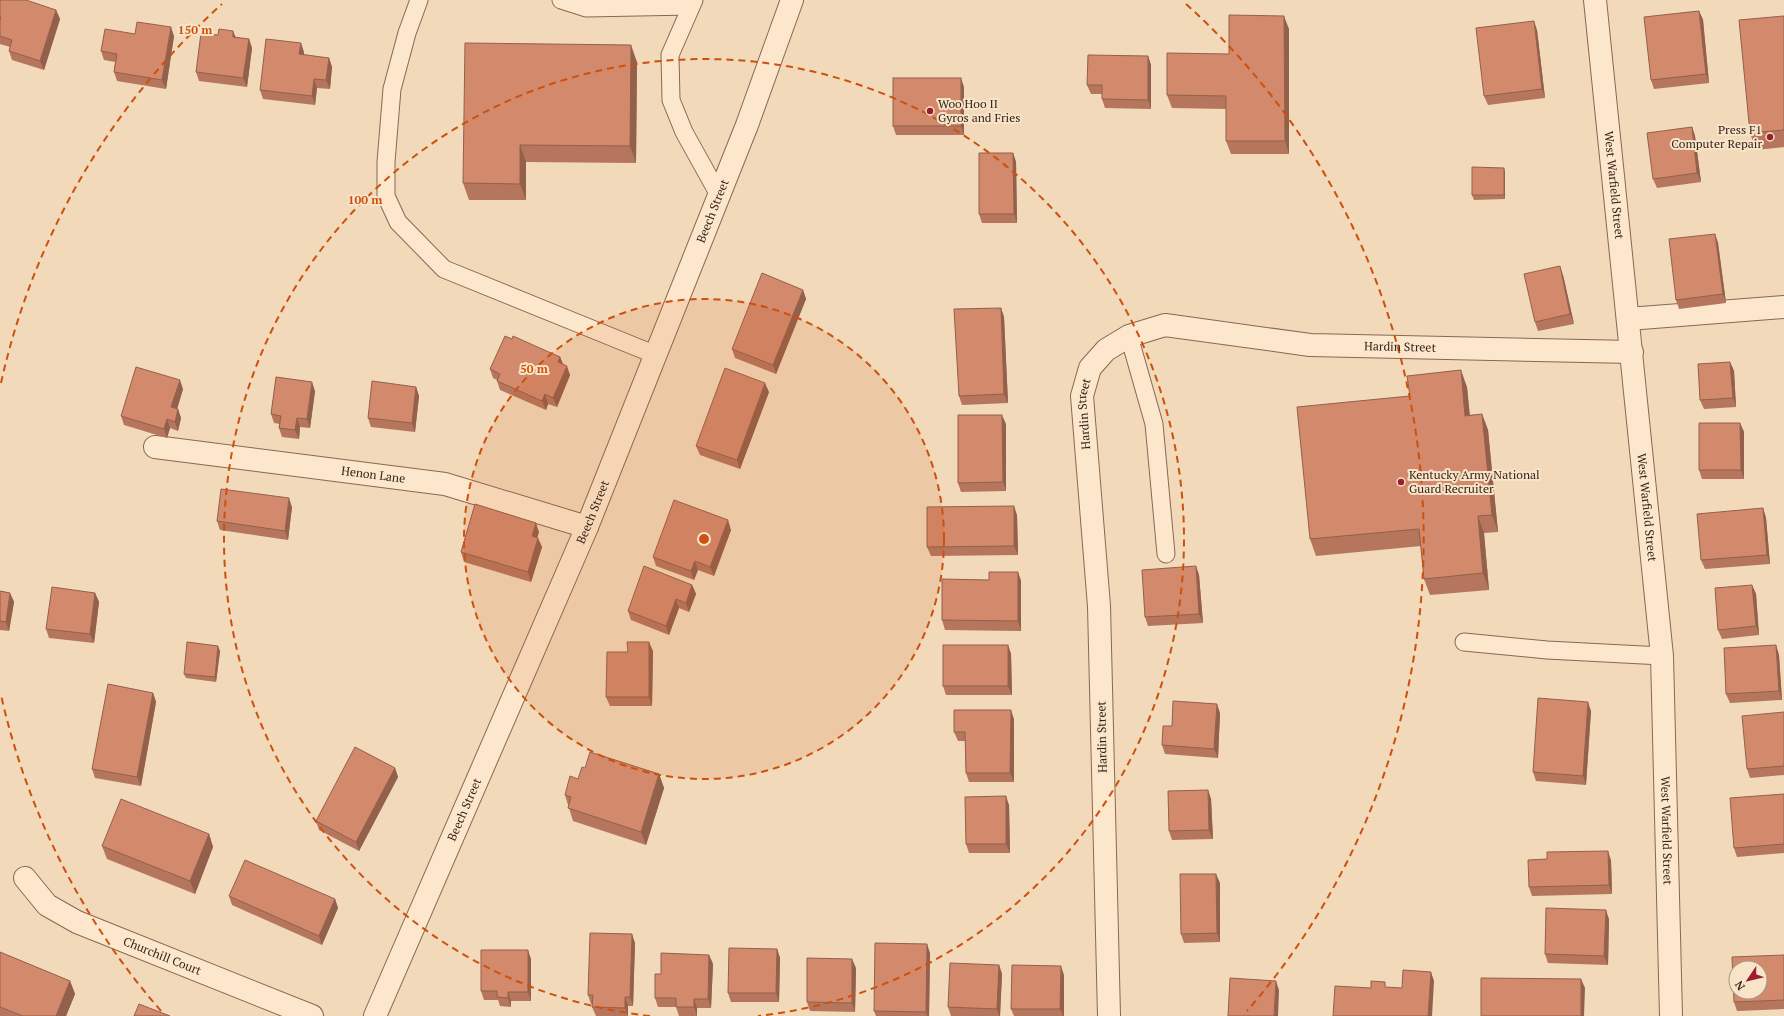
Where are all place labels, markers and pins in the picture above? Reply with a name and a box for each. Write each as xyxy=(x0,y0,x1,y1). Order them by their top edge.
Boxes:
place label: Woo Hoo II Gyros and Fries xyxy=(938,96,1020,125)
marker: Woo Hoo II Gyros and Fries xyxy=(925,106,935,116)
place label: Press F1 Computer Repair xyxy=(1671,122,1762,151)
marker: Press F1 Computer Repair xyxy=(1765,132,1775,142)
place label: Kentucky Army National Guard Recruiter xyxy=(1409,467,1540,496)
marker: Kentucky Army National Guard Recruiter xyxy=(1396,477,1406,487)
centre of rings xyxy=(697,532,711,546)

